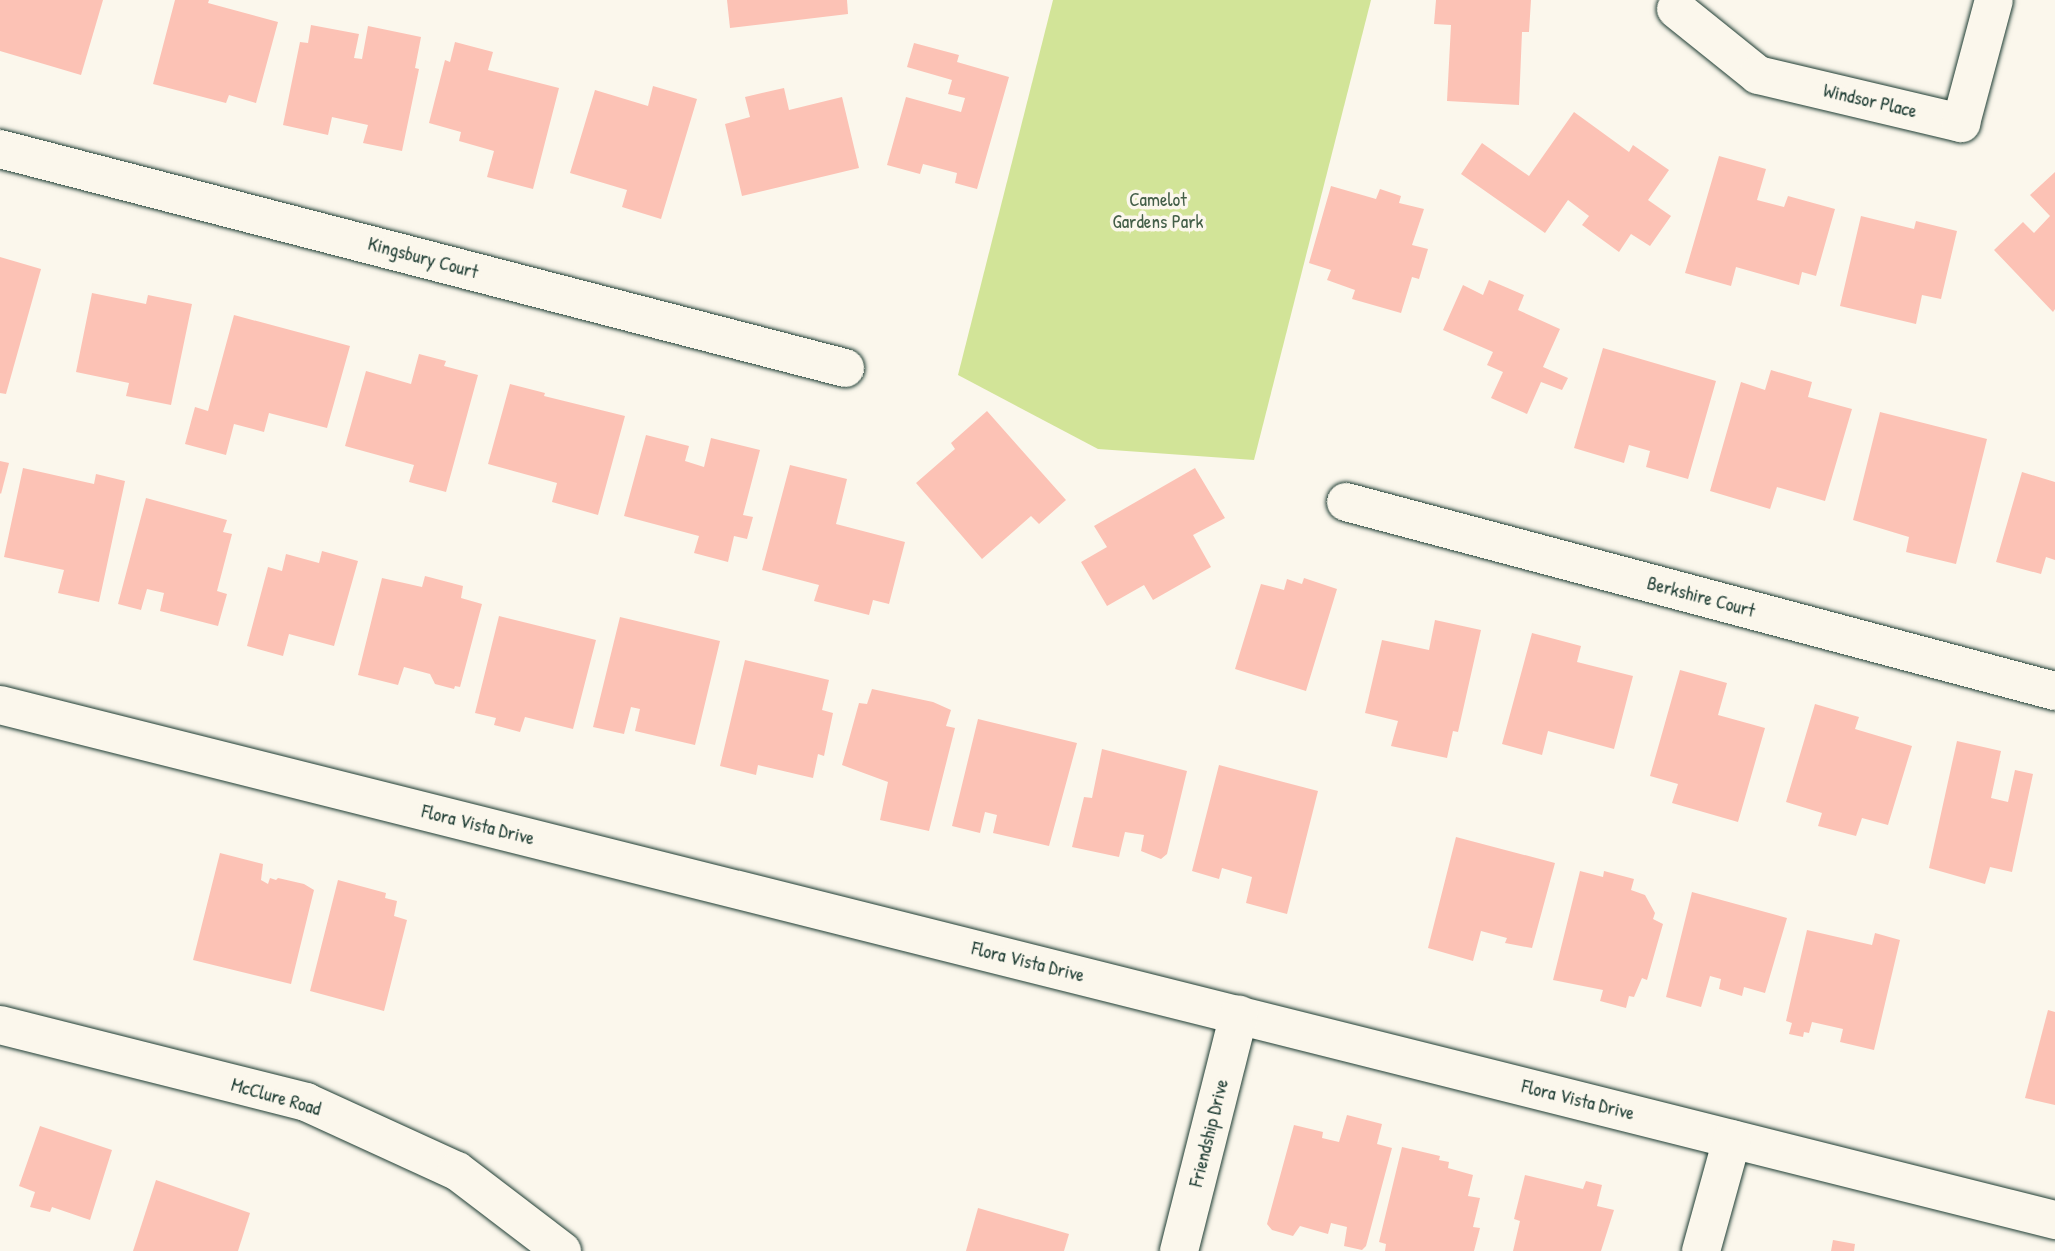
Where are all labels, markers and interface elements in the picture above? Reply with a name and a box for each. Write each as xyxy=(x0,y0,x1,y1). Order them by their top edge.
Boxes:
street label: Windsor Place xyxy=(1821,79,1919,123)
park label: Camelot Gardens Park xyxy=(1113,189,1203,233)
street label: Kingsbury Court xyxy=(365,232,481,284)
street label: Berkshire Court xyxy=(1645,572,1757,622)
street label: Flora Vista Drive xyxy=(419,800,537,850)
street label: Flora Vista Drive xyxy=(969,937,1087,987)
street label: McClure Road xyxy=(229,1073,323,1121)
street label: Flora Vista Drive xyxy=(1519,1075,1637,1125)
street label: Friendship Drive xyxy=(1185,1077,1233,1189)

